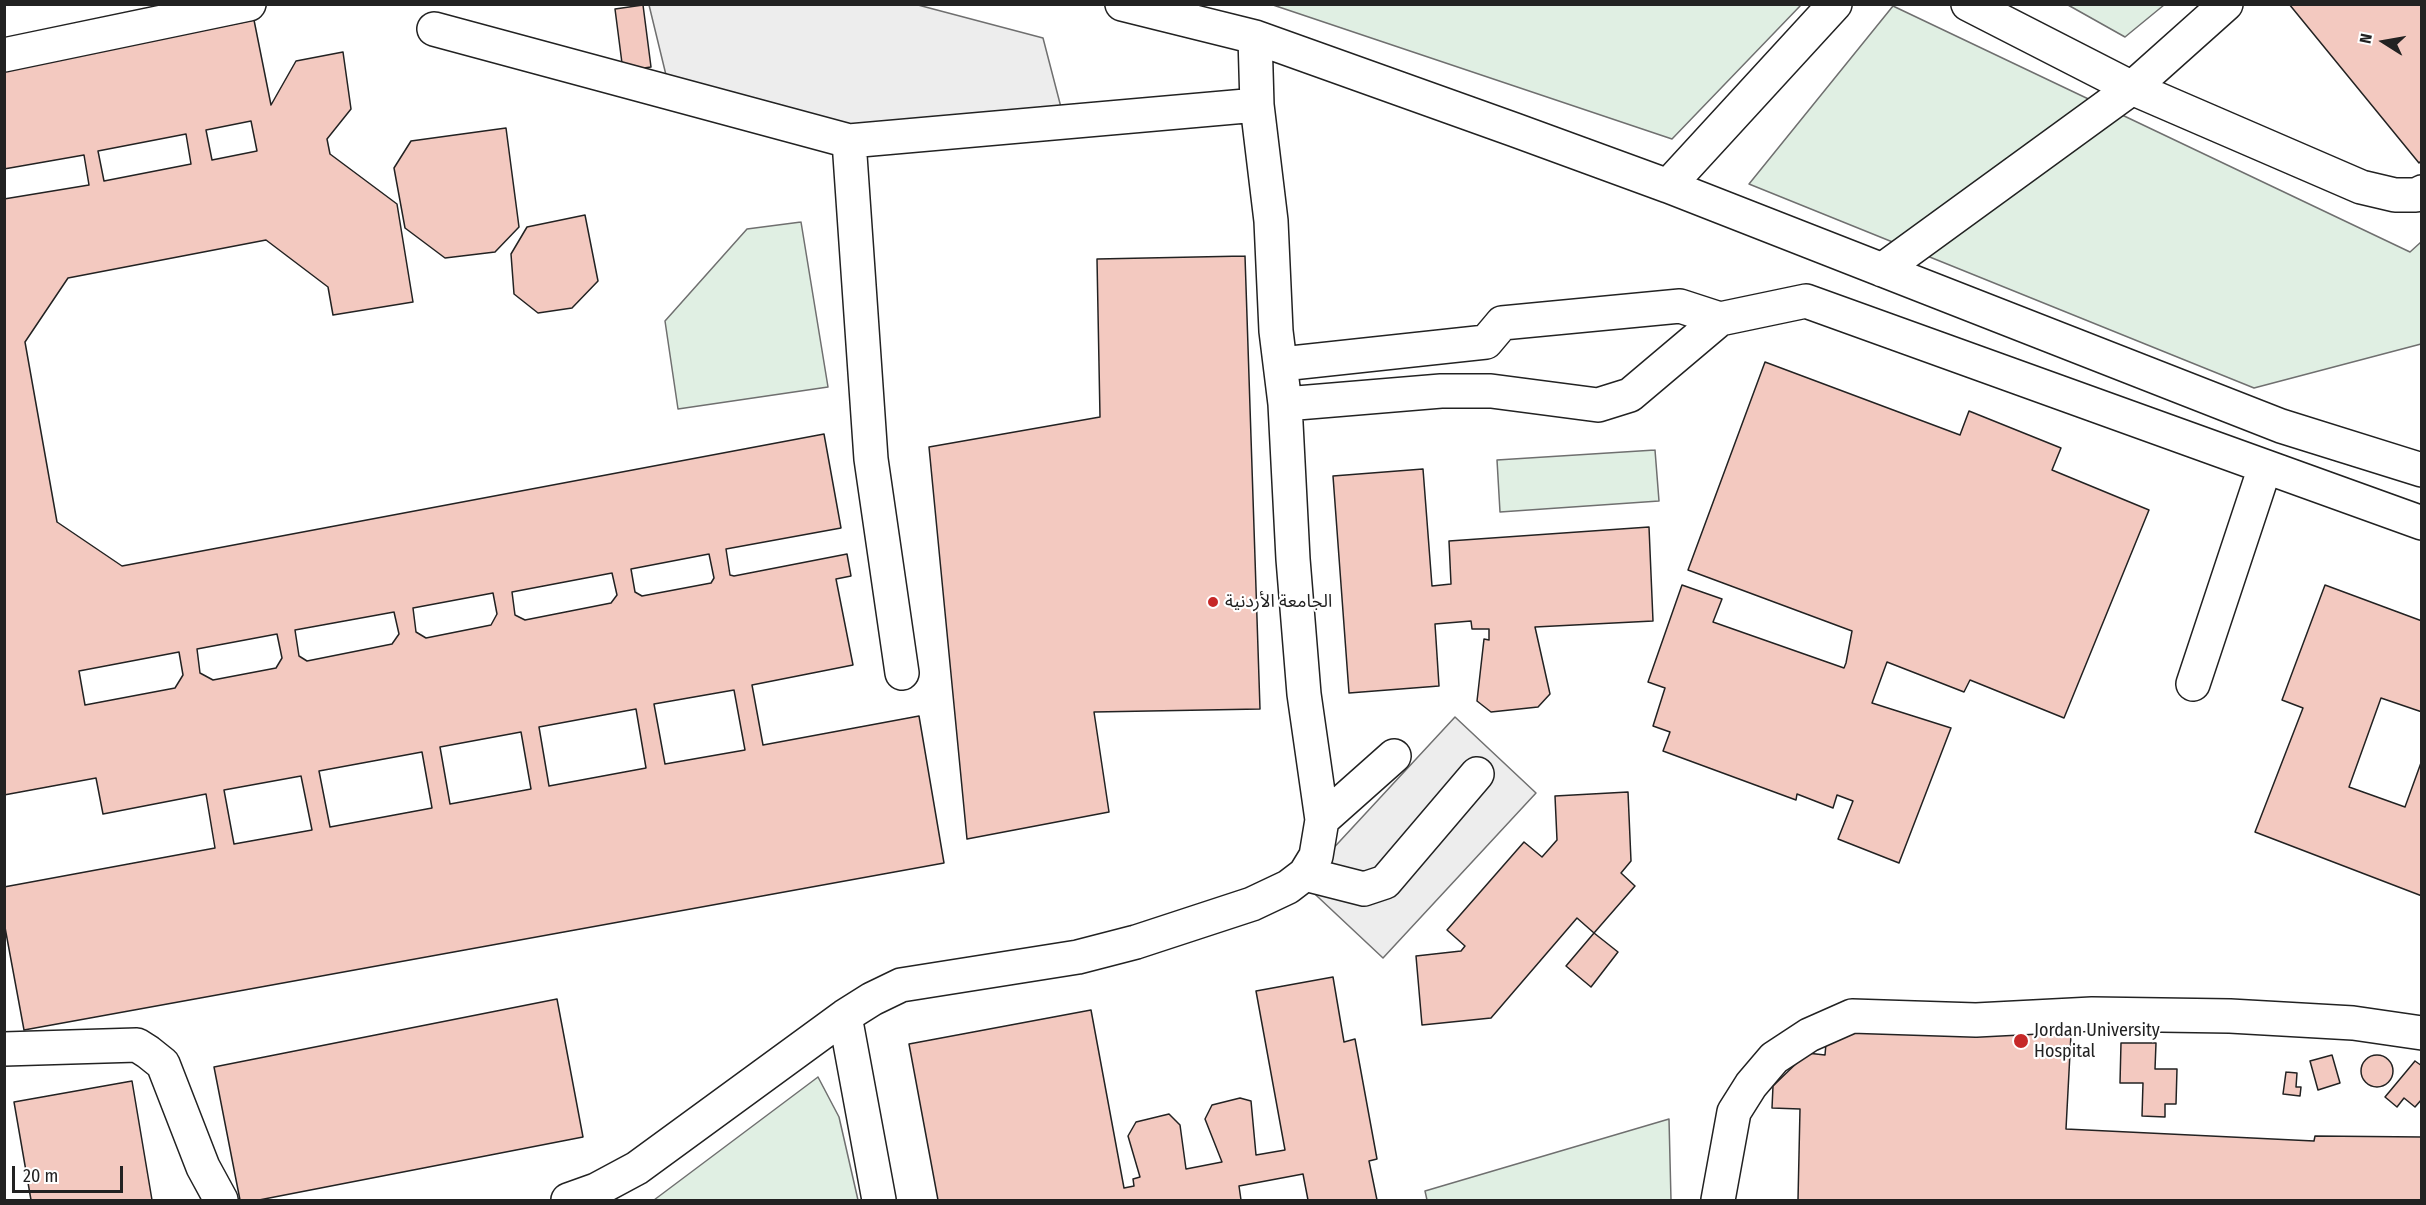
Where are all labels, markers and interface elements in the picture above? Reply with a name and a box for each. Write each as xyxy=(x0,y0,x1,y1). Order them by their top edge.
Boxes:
north arrow xyxy=(2354,12,2414,72)
text: N xyxy=(2356,32,2376,45)
place label: الجامعة الأردنية xyxy=(1225,591,1332,613)
marker: الجامعة الأردنية xyxy=(1206,595,1220,609)
place label: Jordan University Hospital xyxy=(2034,1020,2160,1062)
marker: Jordan University Hospital xyxy=(2012,1032,2030,1050)
scale bar xyxy=(15,1154,126,1192)
text: 20 m xyxy=(23,1165,58,1187)

